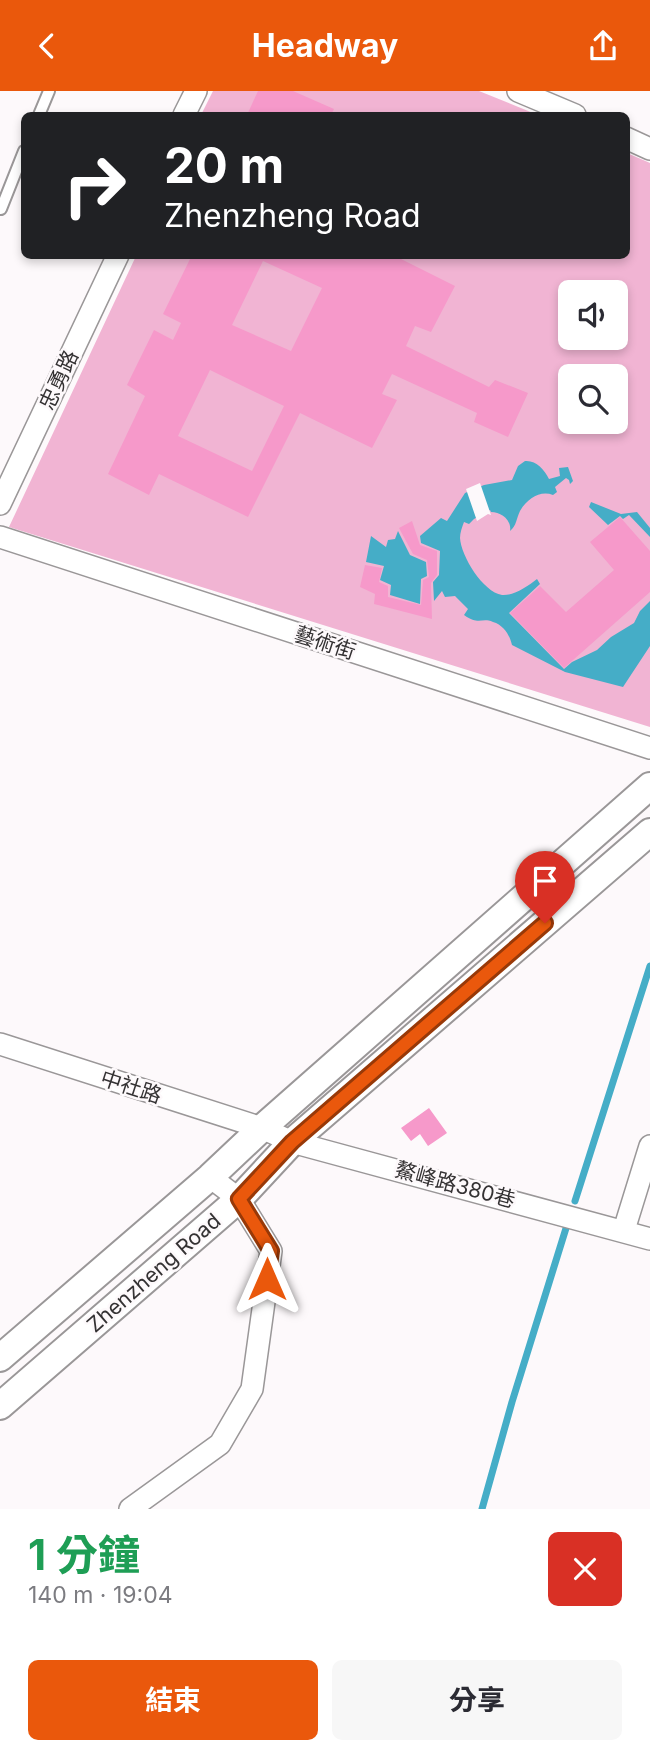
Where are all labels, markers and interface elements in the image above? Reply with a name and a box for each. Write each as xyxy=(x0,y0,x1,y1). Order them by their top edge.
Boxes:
text: Headway xyxy=(252,26,398,65)
icon: back xyxy=(28,27,66,65)
icon: share xyxy=(584,27,622,65)
text: 20 m xyxy=(164,136,284,195)
icon: right xyxy=(49,140,140,231)
text: Zhenzheng Road xyxy=(164,196,421,235)
map controls xyxy=(558,280,628,434)
button: sound xyxy=(558,280,628,350)
street label: 忠勇路 xyxy=(34,346,83,414)
button: search xyxy=(558,364,628,434)
street label: 藝術街 xyxy=(291,621,359,664)
pin xyxy=(515,851,575,923)
icon: arrive xyxy=(526,862,564,900)
street label: 中社路 xyxy=(97,1065,165,1108)
street label: 鰲峰路380巷 xyxy=(392,1156,518,1213)
street label: Zhenzheng Road xyxy=(82,1208,225,1337)
position arrow xyxy=(230,1242,304,1316)
text: 1 分鐘 xyxy=(28,1529,140,1580)
button: close xyxy=(548,1532,622,1606)
text: 140 m · 19:04 xyxy=(28,1581,173,1609)
button: 結束 xyxy=(28,1660,318,1740)
button: 分享 xyxy=(332,1660,622,1740)

